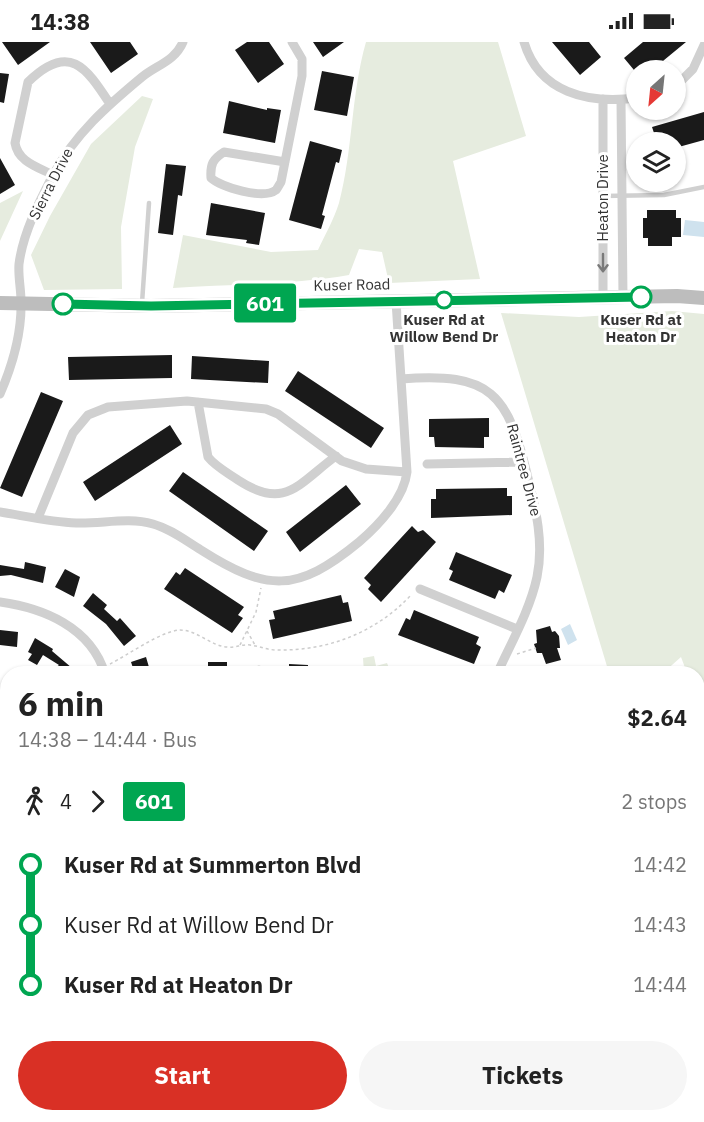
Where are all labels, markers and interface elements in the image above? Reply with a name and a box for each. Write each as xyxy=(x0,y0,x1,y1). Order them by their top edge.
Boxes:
text: 14:38 xyxy=(30,7,90,36)
north arrow xyxy=(626,60,686,120)
map controls xyxy=(626,60,686,192)
button: layers xyxy=(626,132,686,192)
street label: Sierra Drive xyxy=(24,145,77,223)
street label: Heaton Drive xyxy=(593,154,612,242)
one-way arrow xyxy=(597,252,609,272)
street label: Kuser Road xyxy=(313,274,391,295)
line badge: 601 xyxy=(230,284,300,322)
marker: Kuser Rd at Heaton Dr xyxy=(630,286,652,308)
text: 601 xyxy=(246,289,284,317)
marker: Kuser Rd at Willow Bend Dr xyxy=(435,291,453,309)
unlabelled marker xyxy=(52,293,74,315)
place label: Kuser Rd at Willow Bend Dr xyxy=(390,310,498,346)
place label: Kuser Rd at Heaton Dr xyxy=(600,310,682,346)
street label: Raintree Drive xyxy=(503,421,546,518)
text: 6 min xyxy=(18,682,104,725)
text: $2.64 xyxy=(627,703,687,732)
text: 14:38 – 14:44 · Bus xyxy=(18,726,197,753)
icon: walk xyxy=(18,785,51,818)
icon: forward xyxy=(81,785,114,818)
text: 601 xyxy=(135,787,173,815)
text: 4 xyxy=(60,788,72,815)
text: 2 stops xyxy=(621,788,687,815)
text: Kuser Rd at Summerton Blvd xyxy=(64,850,361,879)
text: 14:42 xyxy=(633,851,687,878)
text: Kuser Rd at Willow Bend Dr xyxy=(64,910,334,939)
text: 14:43 xyxy=(633,911,687,938)
text: Kuser Rd at Heaton Dr xyxy=(64,970,293,999)
text: 14:44 xyxy=(633,971,687,998)
button: Start xyxy=(18,1041,347,1110)
button: Tickets xyxy=(359,1041,687,1110)

